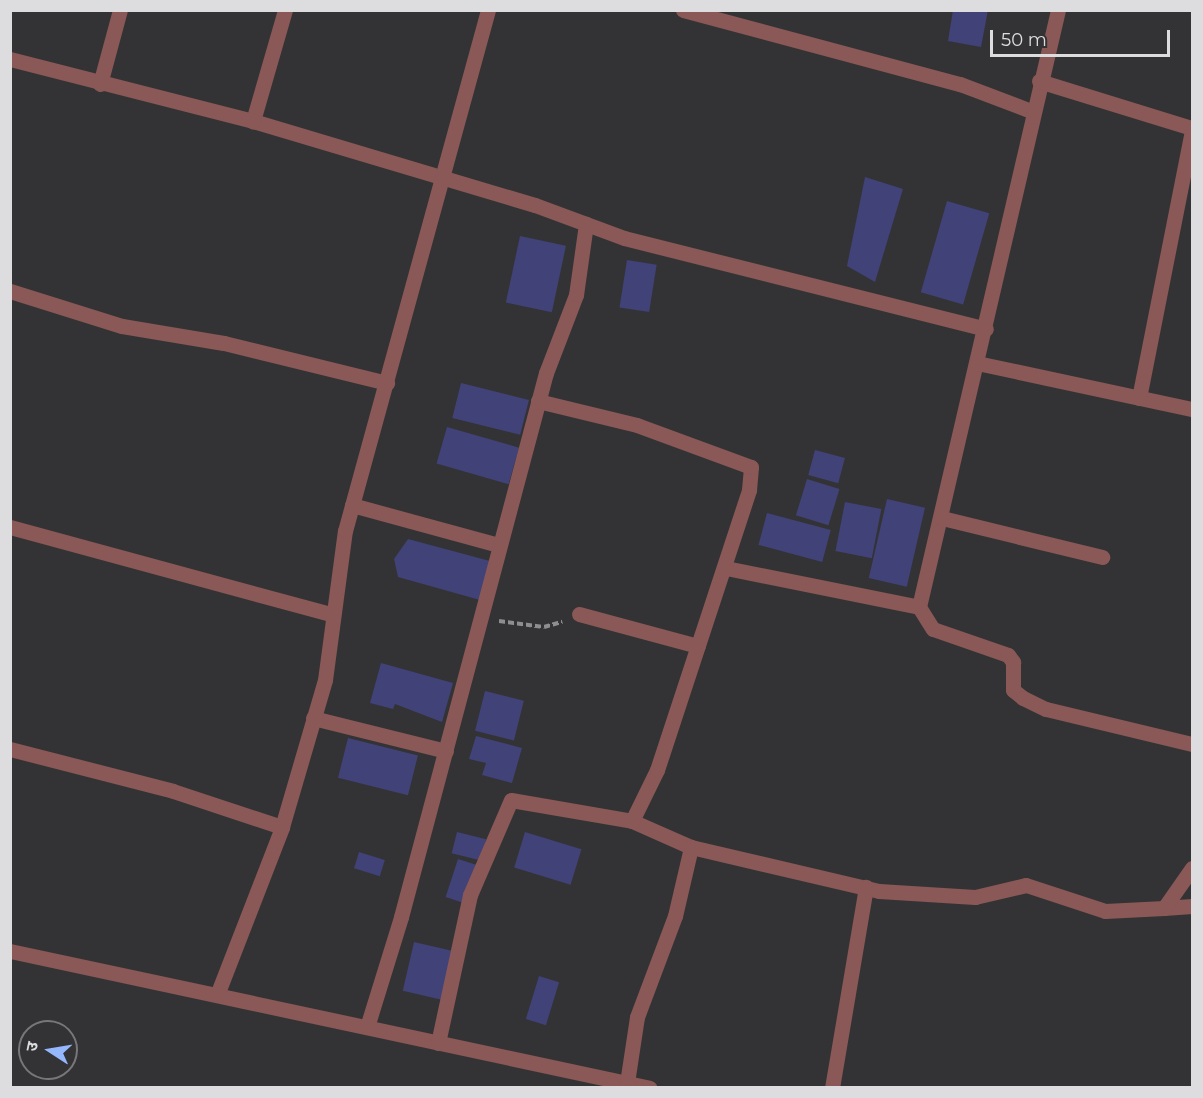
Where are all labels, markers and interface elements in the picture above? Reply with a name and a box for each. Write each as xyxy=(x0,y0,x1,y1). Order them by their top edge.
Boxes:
scale bar xyxy=(993,18,1173,56)
text: 50 m xyxy=(1001,29,1047,51)
north arrow xyxy=(18,1020,78,1080)
text: उ xyxy=(22,1040,42,1053)

